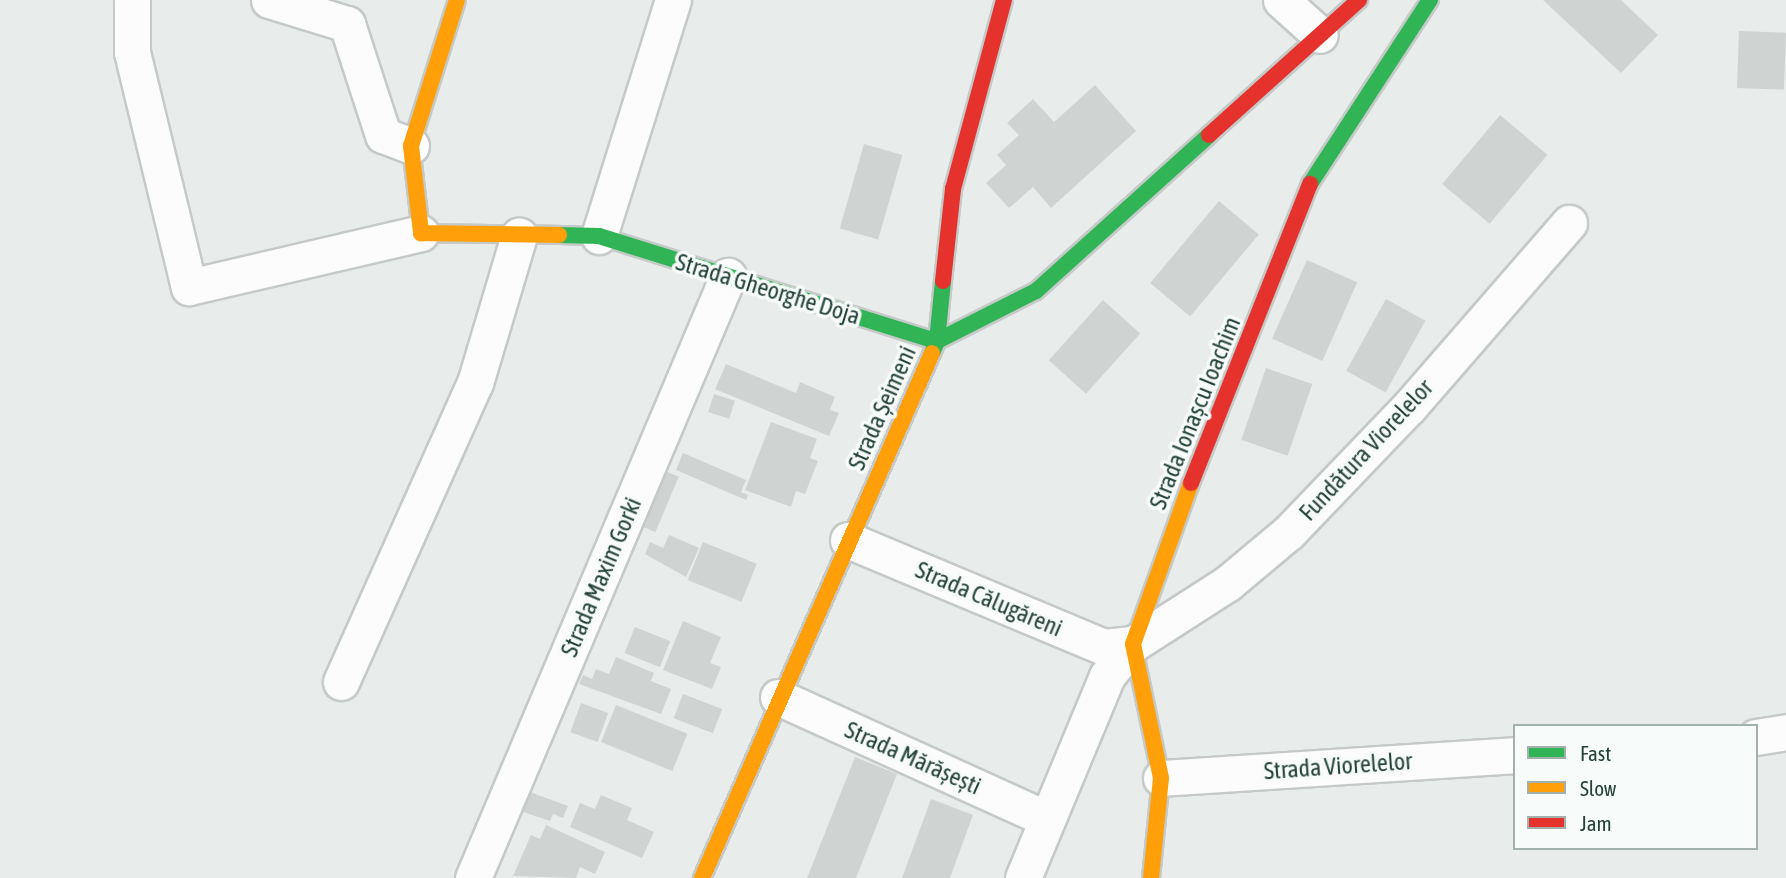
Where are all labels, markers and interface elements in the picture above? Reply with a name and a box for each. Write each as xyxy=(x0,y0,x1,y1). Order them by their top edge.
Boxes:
street label: Strada Gheorghe Doja xyxy=(673,247,863,331)
street label: Strada Ionașcu Ioachim xyxy=(1143,313,1247,513)
street label: Strada Șeimeni xyxy=(842,342,922,474)
street label: Fundătura Viorelelor xyxy=(1293,373,1439,527)
street label: Strada Maxim Gorki xyxy=(555,493,647,661)
street label: Strada Călugăreni xyxy=(911,555,1067,643)
street label: Strada Mărășești xyxy=(841,715,985,801)
legend xyxy=(1513,724,1758,850)
text: Fast xyxy=(1580,741,1611,765)
street label: Strada Viorelelor xyxy=(1263,746,1413,786)
text: Slow xyxy=(1580,776,1616,800)
text: Jam xyxy=(1580,811,1612,835)

